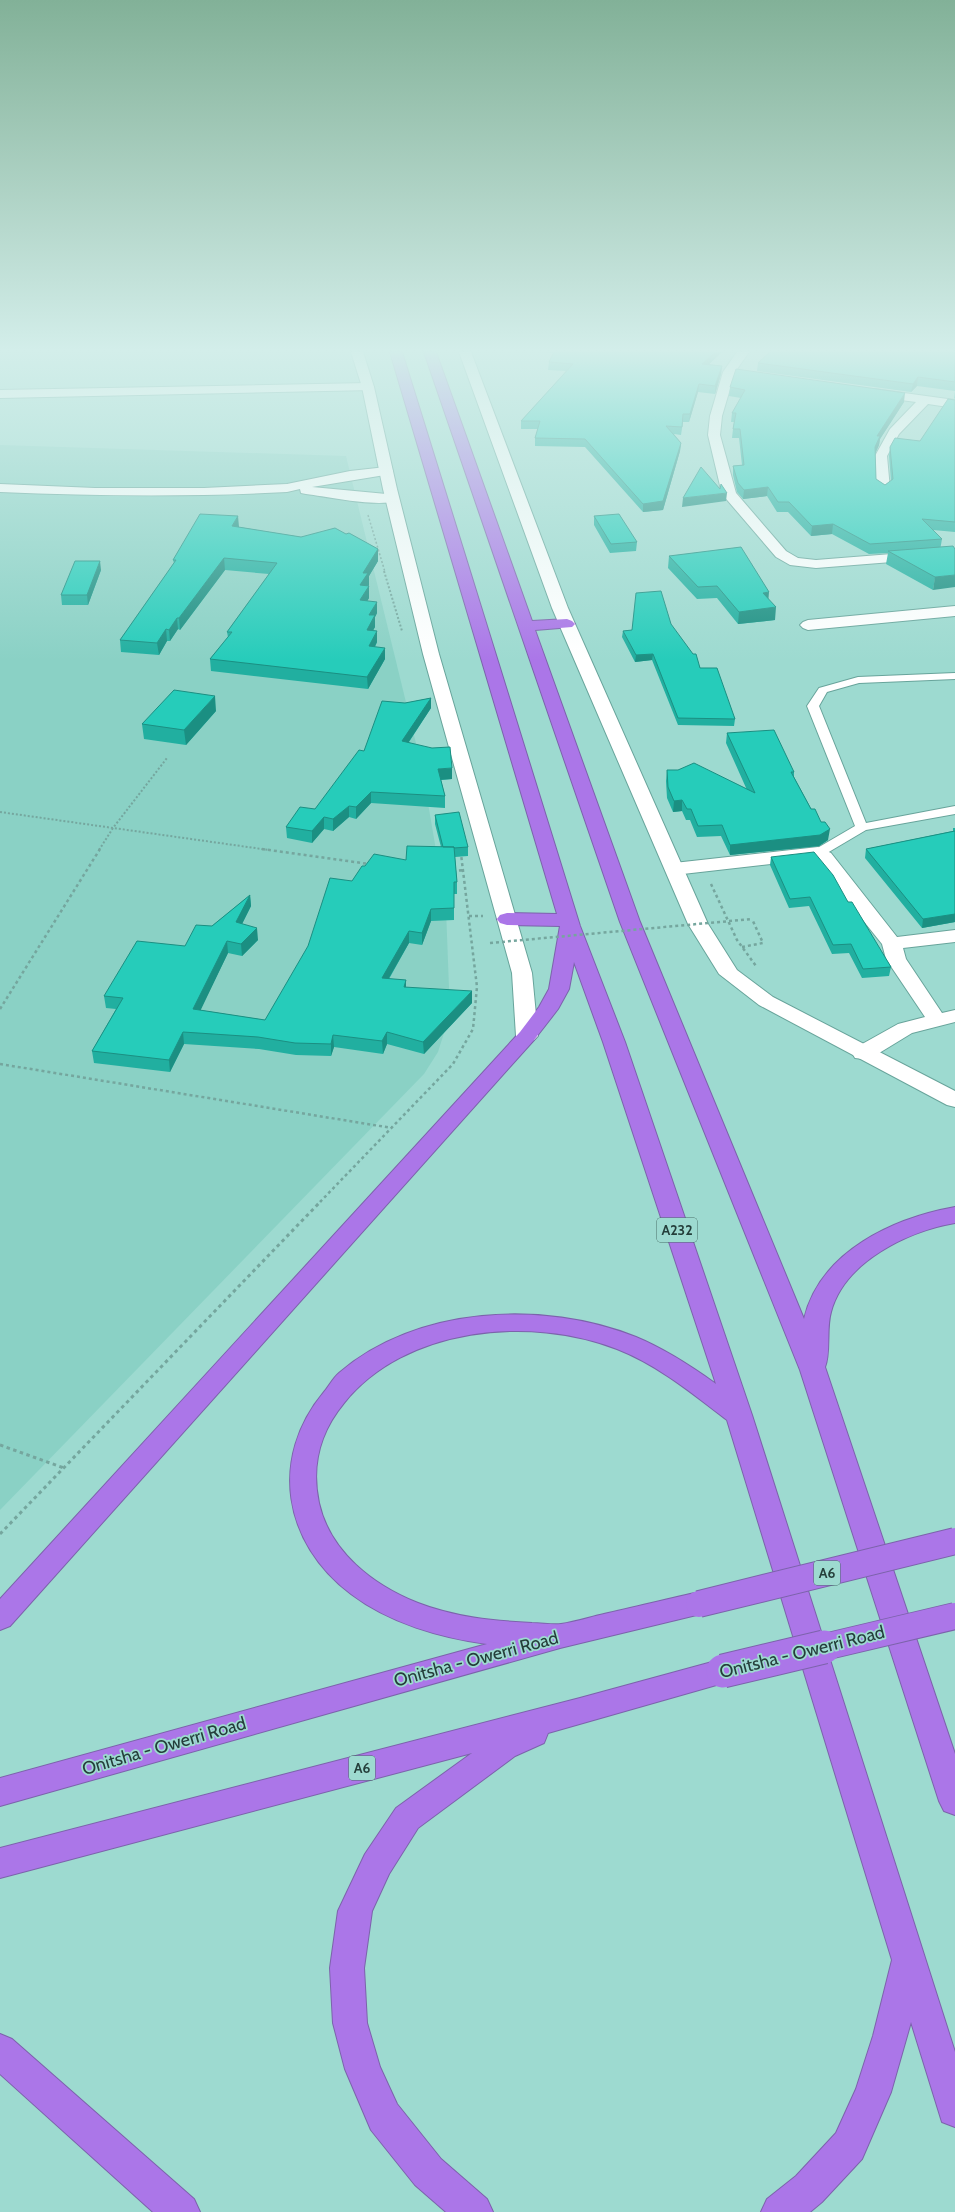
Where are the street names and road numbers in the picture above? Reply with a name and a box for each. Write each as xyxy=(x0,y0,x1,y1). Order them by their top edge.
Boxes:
road number: A232 xyxy=(657,1218,697,1242)
road number: A6 xyxy=(814,1561,840,1585)
street label: Onitsha - Owerri Road xyxy=(717,1621,887,1683)
street label: Onitsha - Owerri Road xyxy=(391,1626,561,1692)
street label: Onitsha - Owerri Road xyxy=(79,1712,249,1780)
road number: A6 xyxy=(349,1756,375,1780)

